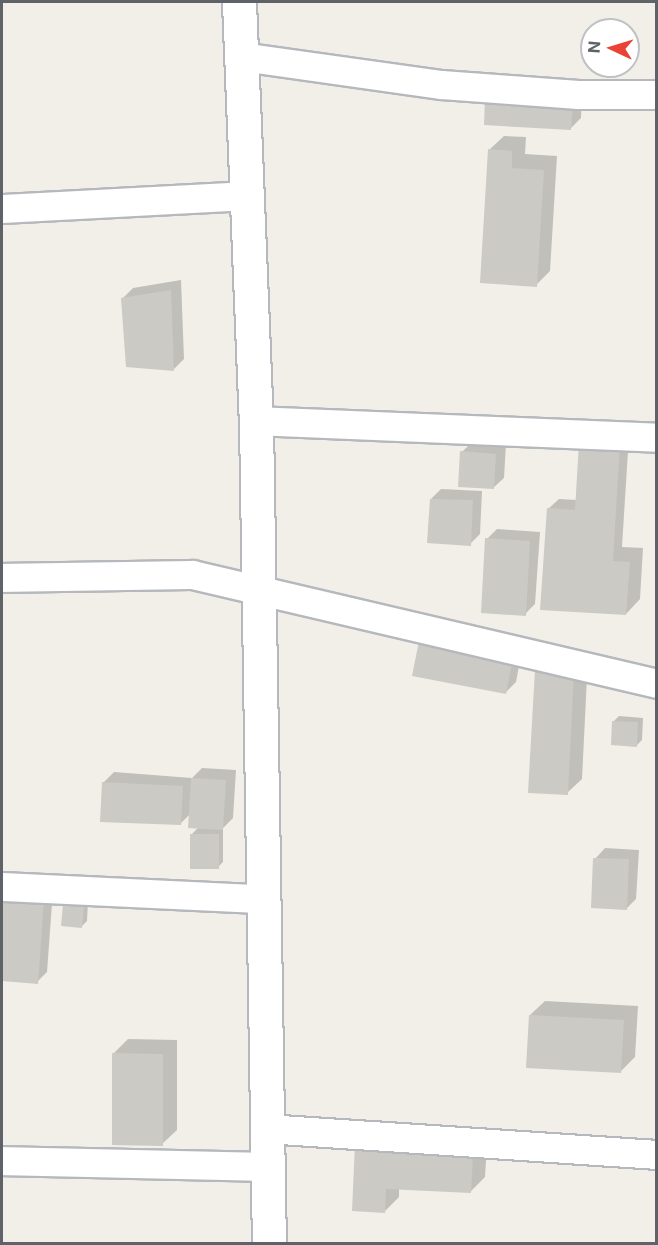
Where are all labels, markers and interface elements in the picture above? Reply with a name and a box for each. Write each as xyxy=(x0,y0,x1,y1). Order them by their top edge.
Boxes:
north arrow xyxy=(580,18,640,78)
text: N xyxy=(584,40,604,54)

